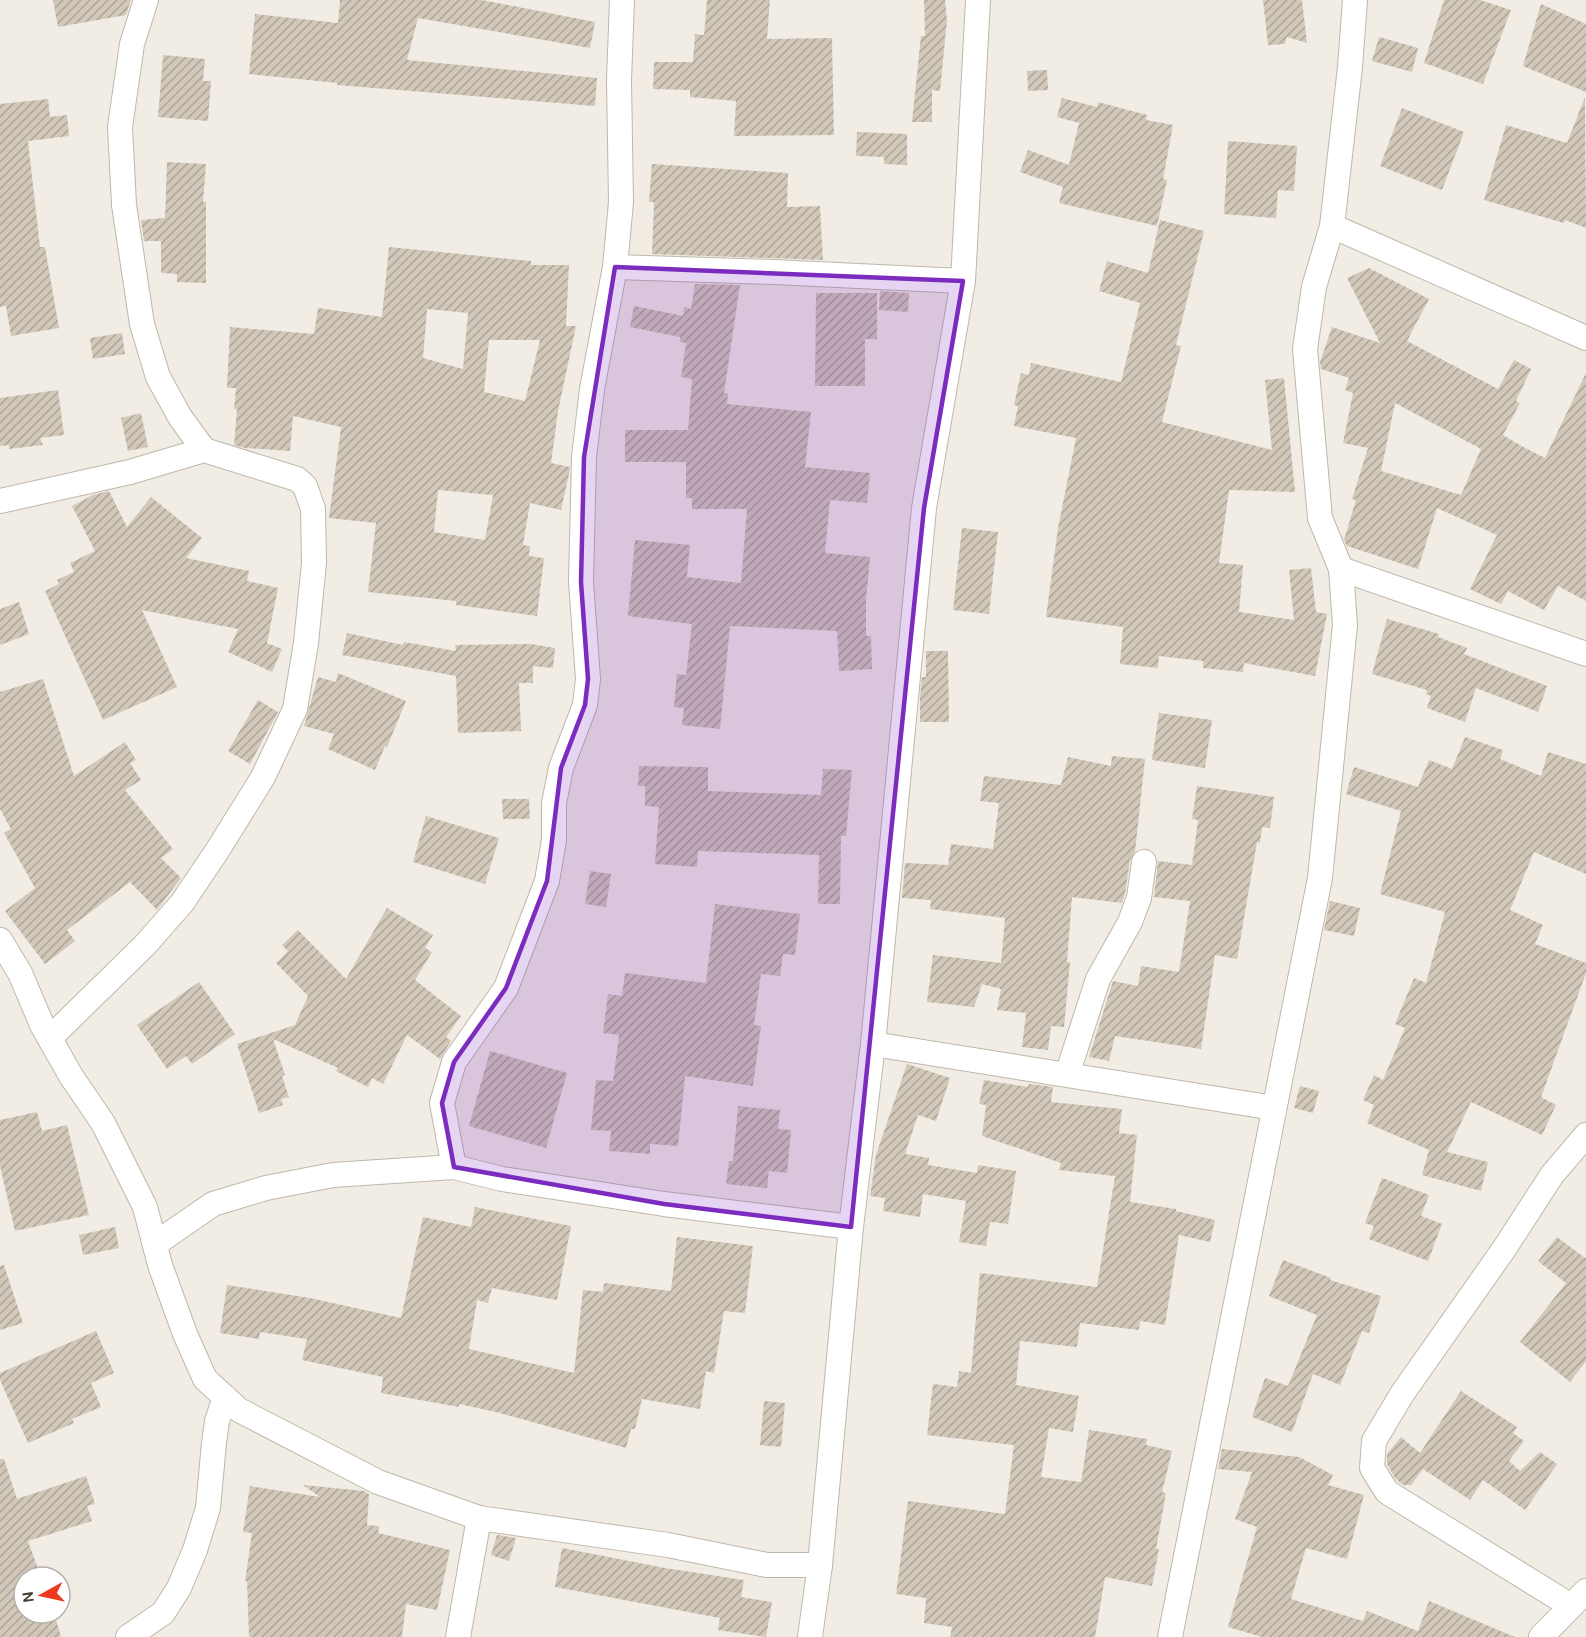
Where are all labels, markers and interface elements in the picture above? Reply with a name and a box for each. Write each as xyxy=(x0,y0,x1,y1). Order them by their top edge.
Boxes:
north arrow xyxy=(12,1565,72,1625)
text: N xyxy=(17,1590,38,1604)

